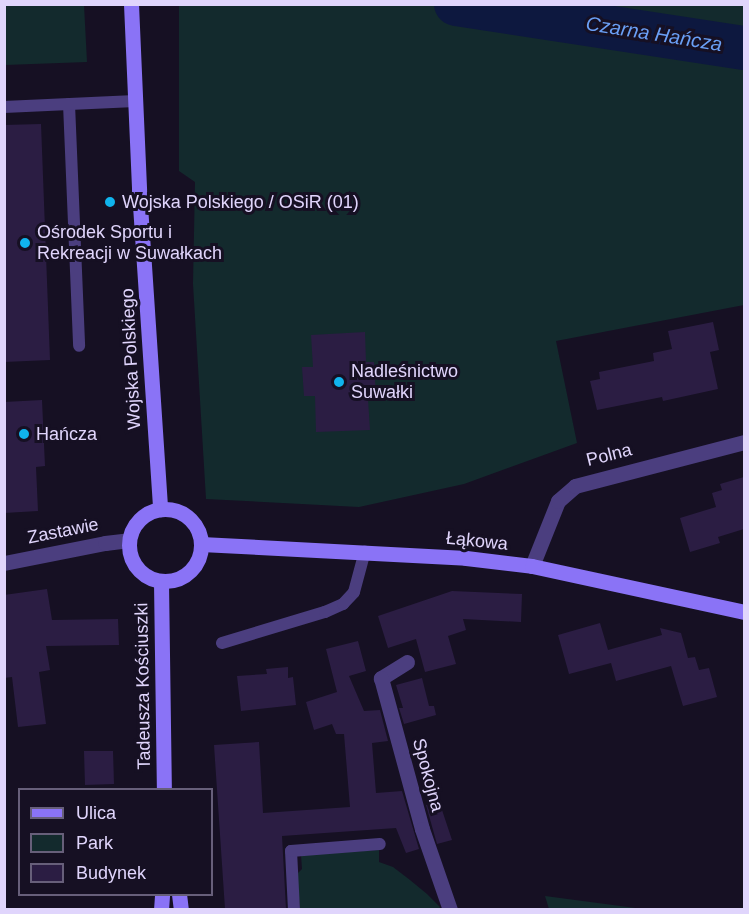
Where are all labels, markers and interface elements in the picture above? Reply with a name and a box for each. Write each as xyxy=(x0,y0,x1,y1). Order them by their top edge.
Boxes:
water label: Czarna Hańcza xyxy=(584,11,724,57)
place label: Wojska Polskiego / OSiR (01) xyxy=(122,191,359,213)
marker: Wojska Polskiego / OSiR (01) xyxy=(103,195,117,209)
place label: Ośrodek Sportu i Rekreacji w Suwałkach xyxy=(37,222,222,264)
marker: Ośrodek Sportu i Rekreacji w Suwałkach xyxy=(18,236,32,250)
street label: Wojska Polskiego xyxy=(117,288,145,430)
place label: Nadleśnictwo Suwałki xyxy=(351,361,458,404)
marker: Nadleśnictwo Suwałki xyxy=(332,375,346,389)
place label: Hańcza xyxy=(36,423,97,445)
marker: Hańcza xyxy=(17,427,31,441)
street label: Polna xyxy=(584,439,634,471)
street label: Zastawie xyxy=(26,514,100,548)
street label: Łąkowa xyxy=(445,527,509,555)
street label: Tadeusza Kościuszki xyxy=(131,602,155,770)
street label: Spokojna xyxy=(408,736,448,814)
legend xyxy=(18,788,213,896)
text: Ulica xyxy=(76,803,116,823)
text: Park xyxy=(76,833,113,853)
text: Budynek xyxy=(76,863,146,883)

